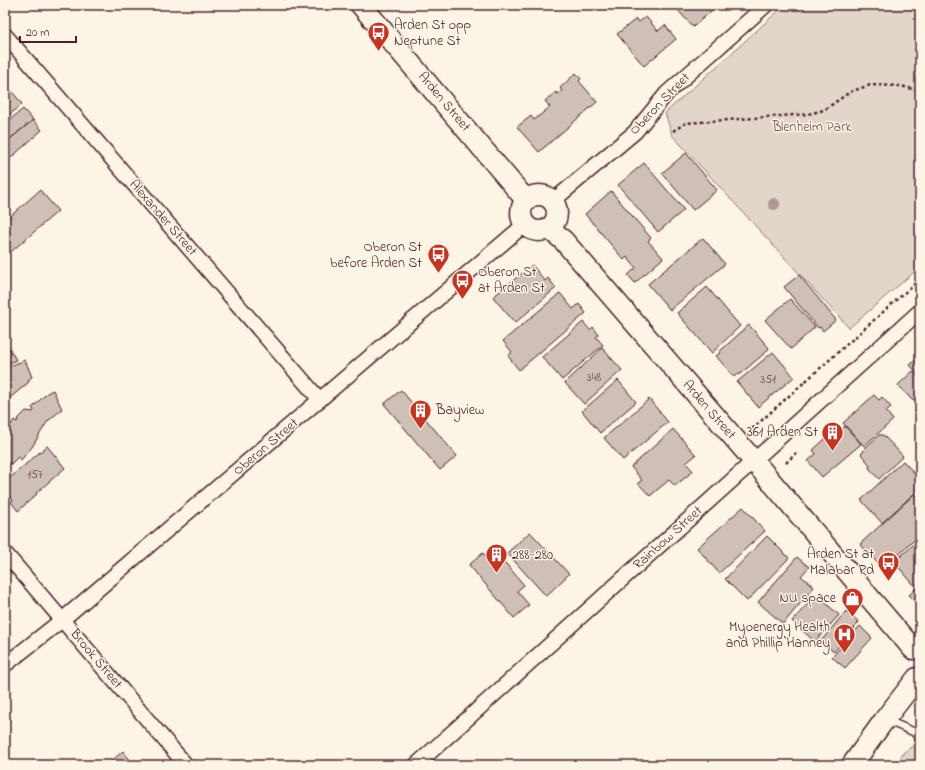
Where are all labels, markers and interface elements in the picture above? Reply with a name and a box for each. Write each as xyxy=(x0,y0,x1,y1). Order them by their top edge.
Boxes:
place label: Arden St opp Neptune St xyxy=(394,15,472,52)
scale bar xyxy=(20,18,76,44)
bus stop icon: Arden St opp Neptune St xyxy=(366,20,392,53)
text: 20 m xyxy=(26,24,49,42)
street label: Arden Street xyxy=(413,67,476,137)
street label: Oberon Street xyxy=(625,68,696,140)
park label: Blenheim Park xyxy=(771,117,852,138)
street label: Alexander Street xyxy=(124,175,202,261)
place label: Oberon St before Arden St xyxy=(330,237,422,274)
bus stop icon: Oberon St before Arden St xyxy=(425,242,451,275)
place label: Oberon St at Arden St xyxy=(478,262,545,299)
bus stop icon: Oberon St at Arden St xyxy=(450,267,476,300)
house number: 348 xyxy=(587,369,602,387)
house number: 351 xyxy=(760,371,776,389)
street label: Arden Street xyxy=(677,376,741,445)
building icon: Bayview xyxy=(407,397,433,430)
place label: Bayview xyxy=(435,400,484,422)
street label: Oberon Street xyxy=(229,413,304,481)
building icon: 361 Arden St xyxy=(820,419,846,452)
place label: 361 Arden St xyxy=(747,422,818,443)
house number: 157 xyxy=(27,466,43,484)
street label: Rainbow Street xyxy=(629,501,708,575)
building icon: 288-280 xyxy=(484,542,510,575)
place label: Arden St at Malabar Rd xyxy=(807,544,874,581)
place label: 288-280 xyxy=(512,545,553,566)
bus stop icon: Arden St at Malabar Rd xyxy=(876,549,902,582)
shop icon: NU space xyxy=(839,585,865,618)
place label: NU space xyxy=(779,588,837,609)
place label: Myoenergy Health and Phillip Hanney xyxy=(726,617,830,655)
hospital icon: Myoenergy Health and Phillip Hanney xyxy=(832,622,858,655)
street label: Brook Street xyxy=(64,624,128,694)

